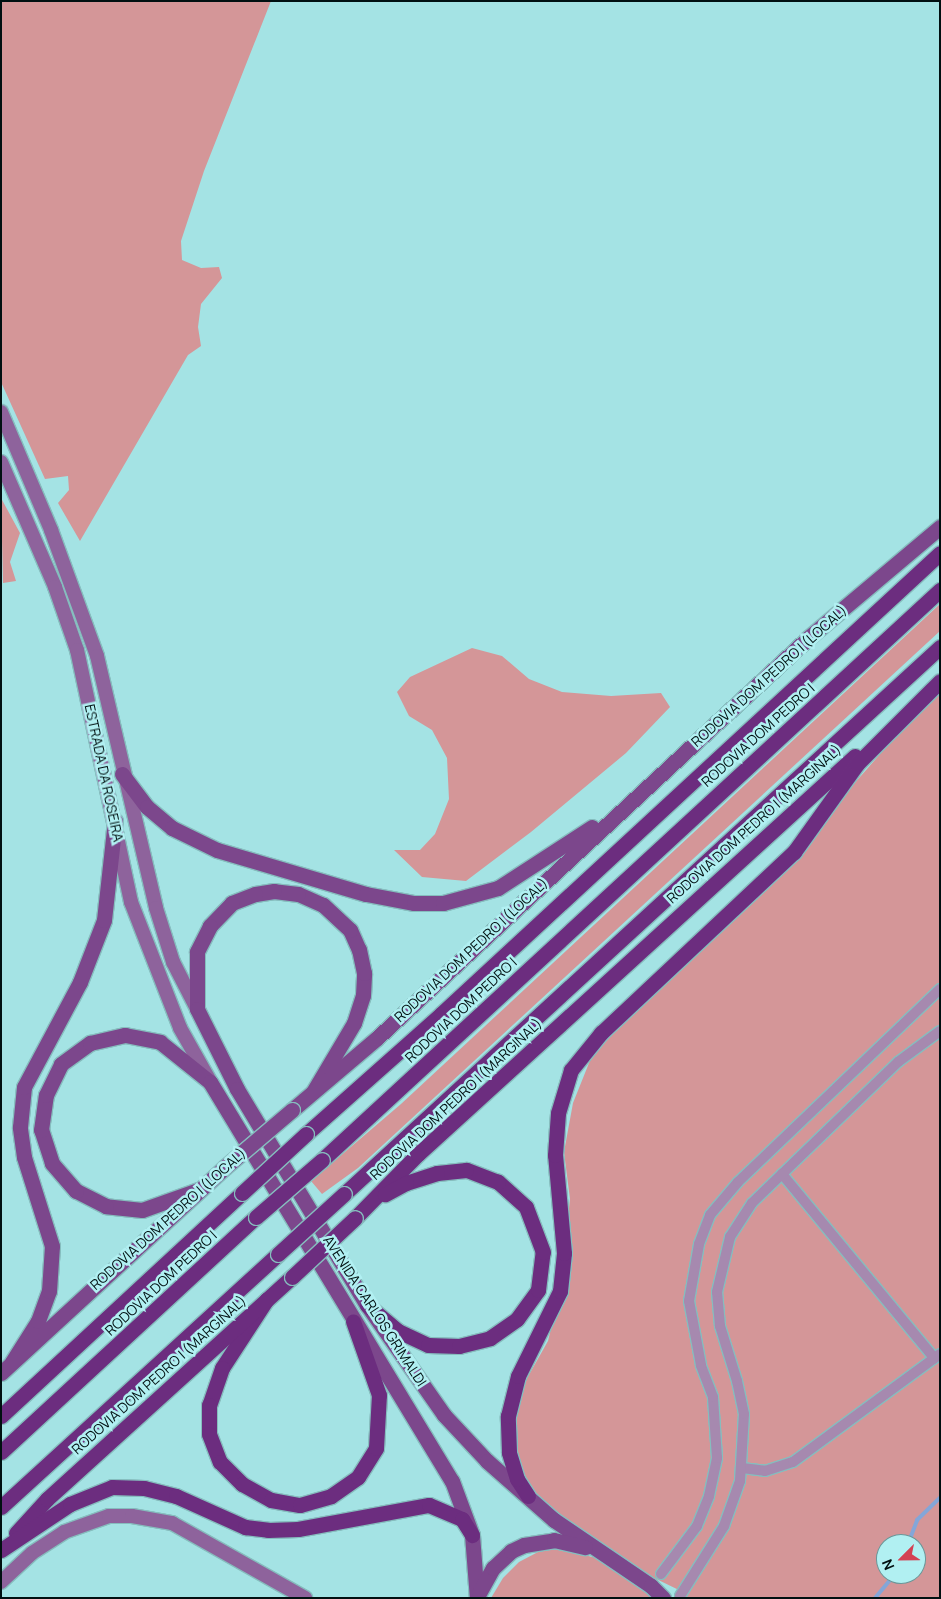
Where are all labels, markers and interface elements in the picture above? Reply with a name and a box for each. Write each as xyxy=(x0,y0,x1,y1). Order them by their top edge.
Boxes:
street label: RODOVIA DOM PEDRO I (LOCAL) xyxy=(688,602,850,750)
street label: RODOVIA DOM PEDRO I xyxy=(698,680,818,790)
street label: ESTRADA DA ROSEIRA xyxy=(81,703,127,843)
street label: RODOVIA DOM PEDRO I (MARGINAL) xyxy=(663,741,845,907)
street label: RODOVIA DOM PEDRO I (LOCAL) xyxy=(391,874,551,1026)
street label: RODOVIA DOM PEDRO I xyxy=(402,954,520,1066)
street label: RODOVIA DOM PEDRO I (MARGINAL) xyxy=(367,1015,545,1183)
street label: RODOVIA DOM PEDRO I (LOCAL) xyxy=(87,1145,249,1293)
street label: RODOVIA DOM PEDRO I xyxy=(102,1227,220,1339)
street label: AVENIDA CARLOS GRIMALDI xyxy=(320,1233,430,1389)
street label: RODOVIA DOM PEDRO I (MARGINAL) xyxy=(68,1292,250,1458)
north arrow xyxy=(876,1534,926,1584)
text: N xyxy=(877,1556,898,1573)

